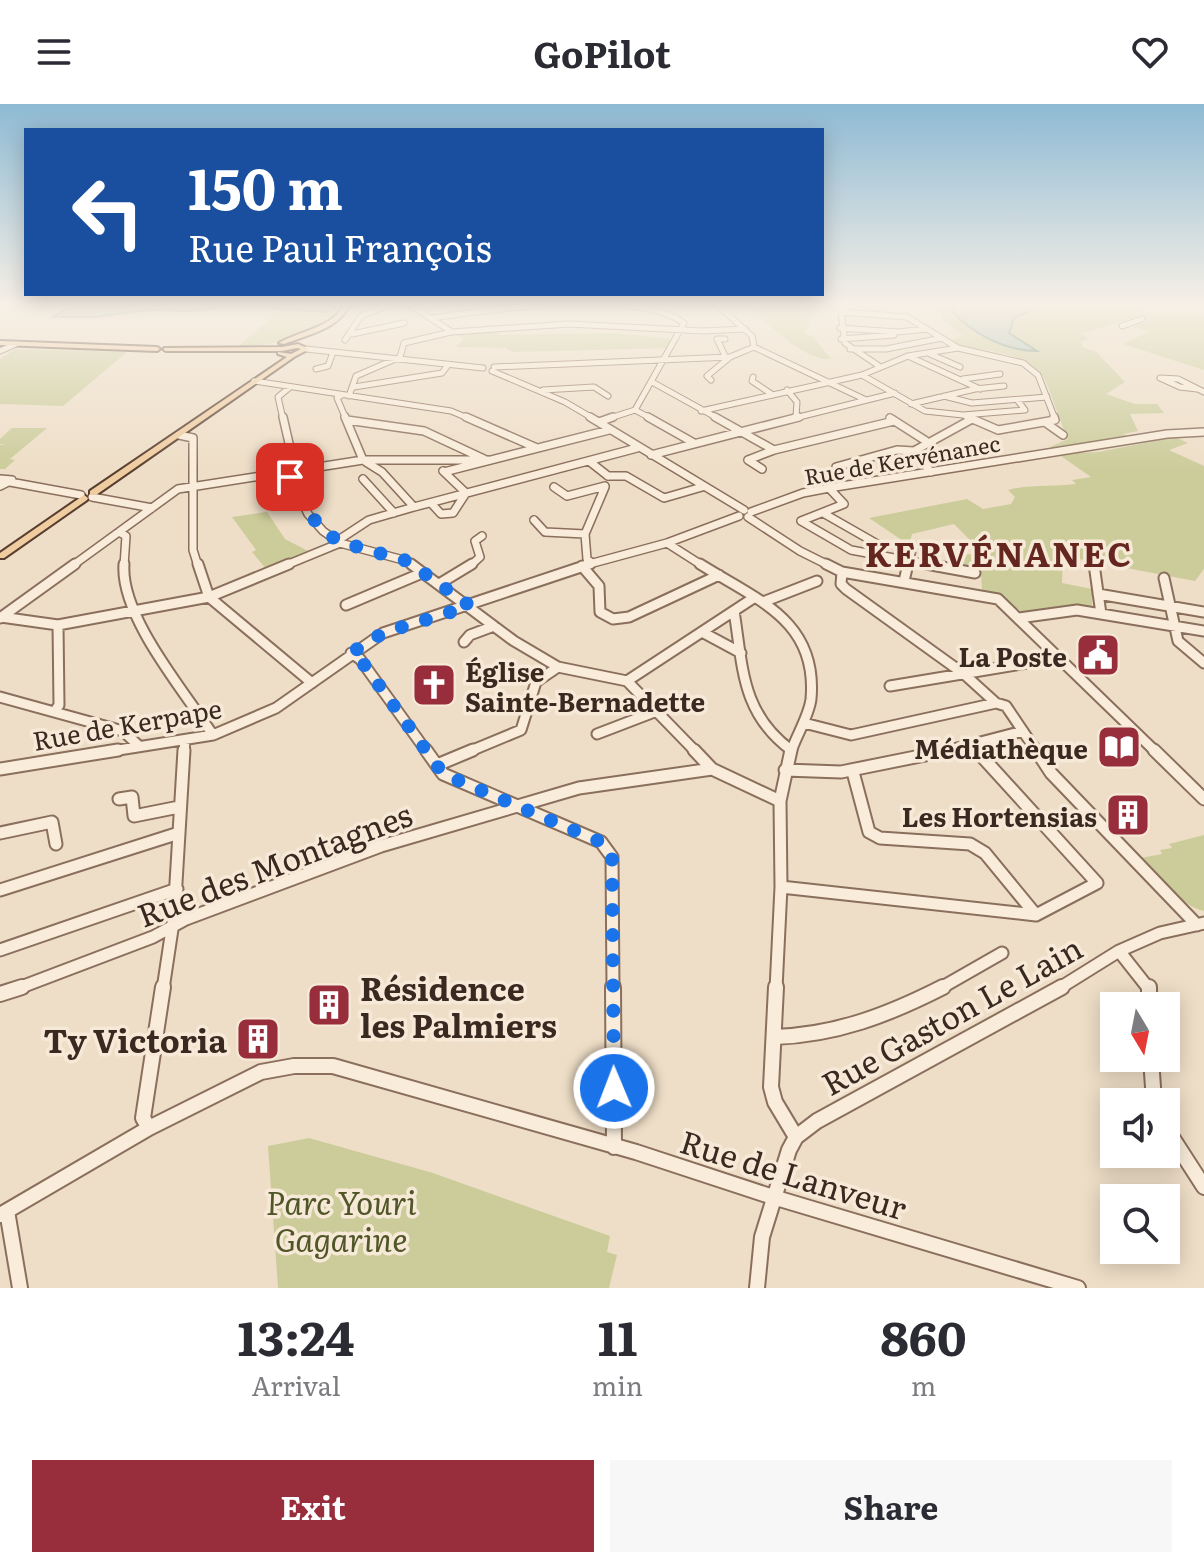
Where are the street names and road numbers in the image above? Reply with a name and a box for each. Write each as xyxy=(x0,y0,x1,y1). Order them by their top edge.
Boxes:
street label: Rue de Kervénanec xyxy=(802,426,1002,492)
street label: Rue de Kerpape xyxy=(29,687,225,759)
street label: Rue des Montagnes xyxy=(130,788,418,938)
street label: Rue Gaston Le Lain xyxy=(812,922,1090,1106)
street label: Rue de Lanveur xyxy=(675,1116,913,1230)

